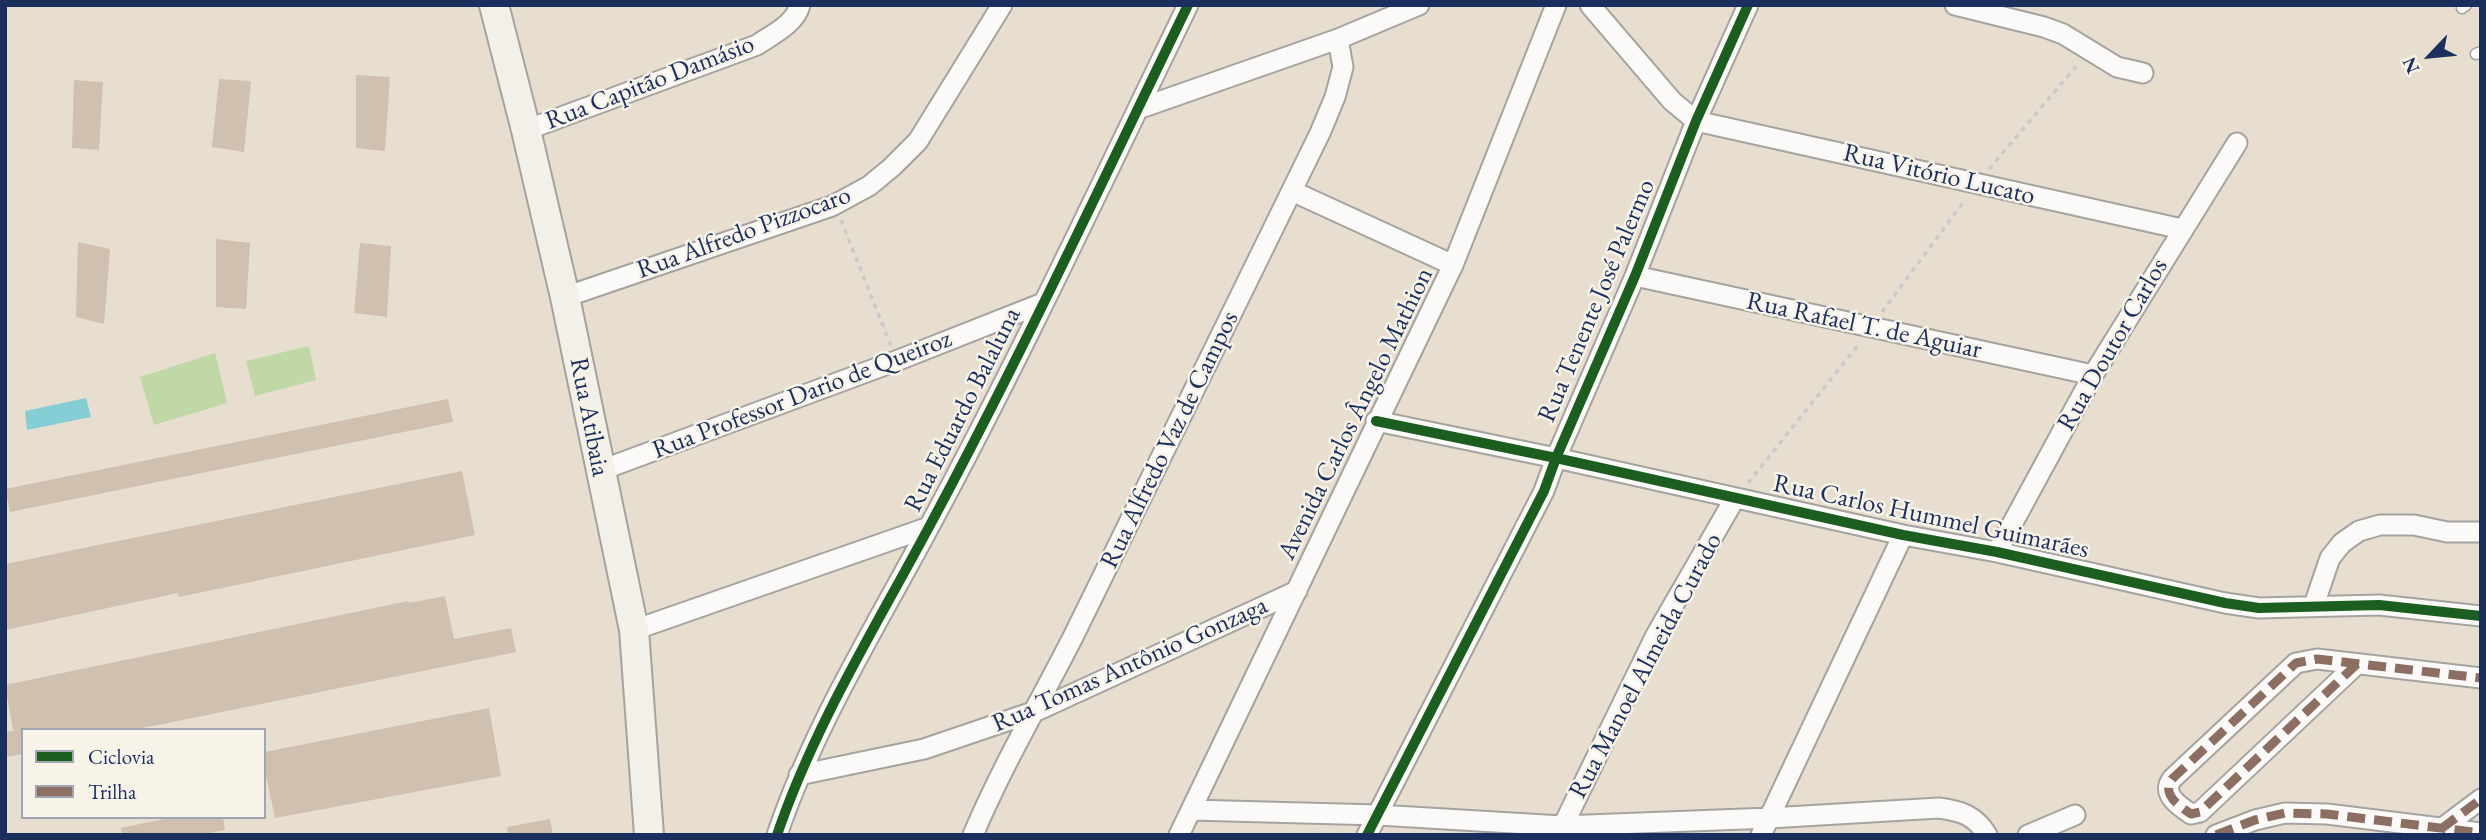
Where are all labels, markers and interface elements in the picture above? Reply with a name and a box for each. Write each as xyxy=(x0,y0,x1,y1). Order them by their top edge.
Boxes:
north arrow xyxy=(2395,21,2465,91)
street label: Rua Capitão Damásio xyxy=(541,29,759,137)
text: N xyxy=(2396,53,2425,78)
street label: Rua Vitório Lucato xyxy=(1840,138,2038,212)
street label: Rua Tenente José Palermo xyxy=(1532,175,1662,427)
street label: Rua Alfredo Pizzocaro xyxy=(633,180,855,286)
street label: Rua Doutor Carlos xyxy=(2051,253,2175,437)
street label: Avenida Carlos Ângelo Mathion xyxy=(1272,263,1440,565)
street label: Rua Rafael T. de Aguiar xyxy=(1743,286,1985,366)
street label: Rua Eduardo Balaluna xyxy=(898,303,1028,517)
street label: Rua Alfredo Vaz de Campos xyxy=(1094,306,1246,574)
street label: Rua Professor Dario de Queiroz xyxy=(648,324,956,466)
street label: Rua Atibaia xyxy=(562,355,616,479)
street label: Rua Carlos Hummel Guimarães xyxy=(1770,468,2092,566)
street label: Rua Manoel Almeida Curado xyxy=(1563,528,1729,804)
street label: Rua Tomas Antônio Gonzaga xyxy=(988,590,1272,740)
legend xyxy=(21,728,266,819)
text: Ciclovia xyxy=(88,743,154,770)
text: Trilha xyxy=(88,778,136,805)

